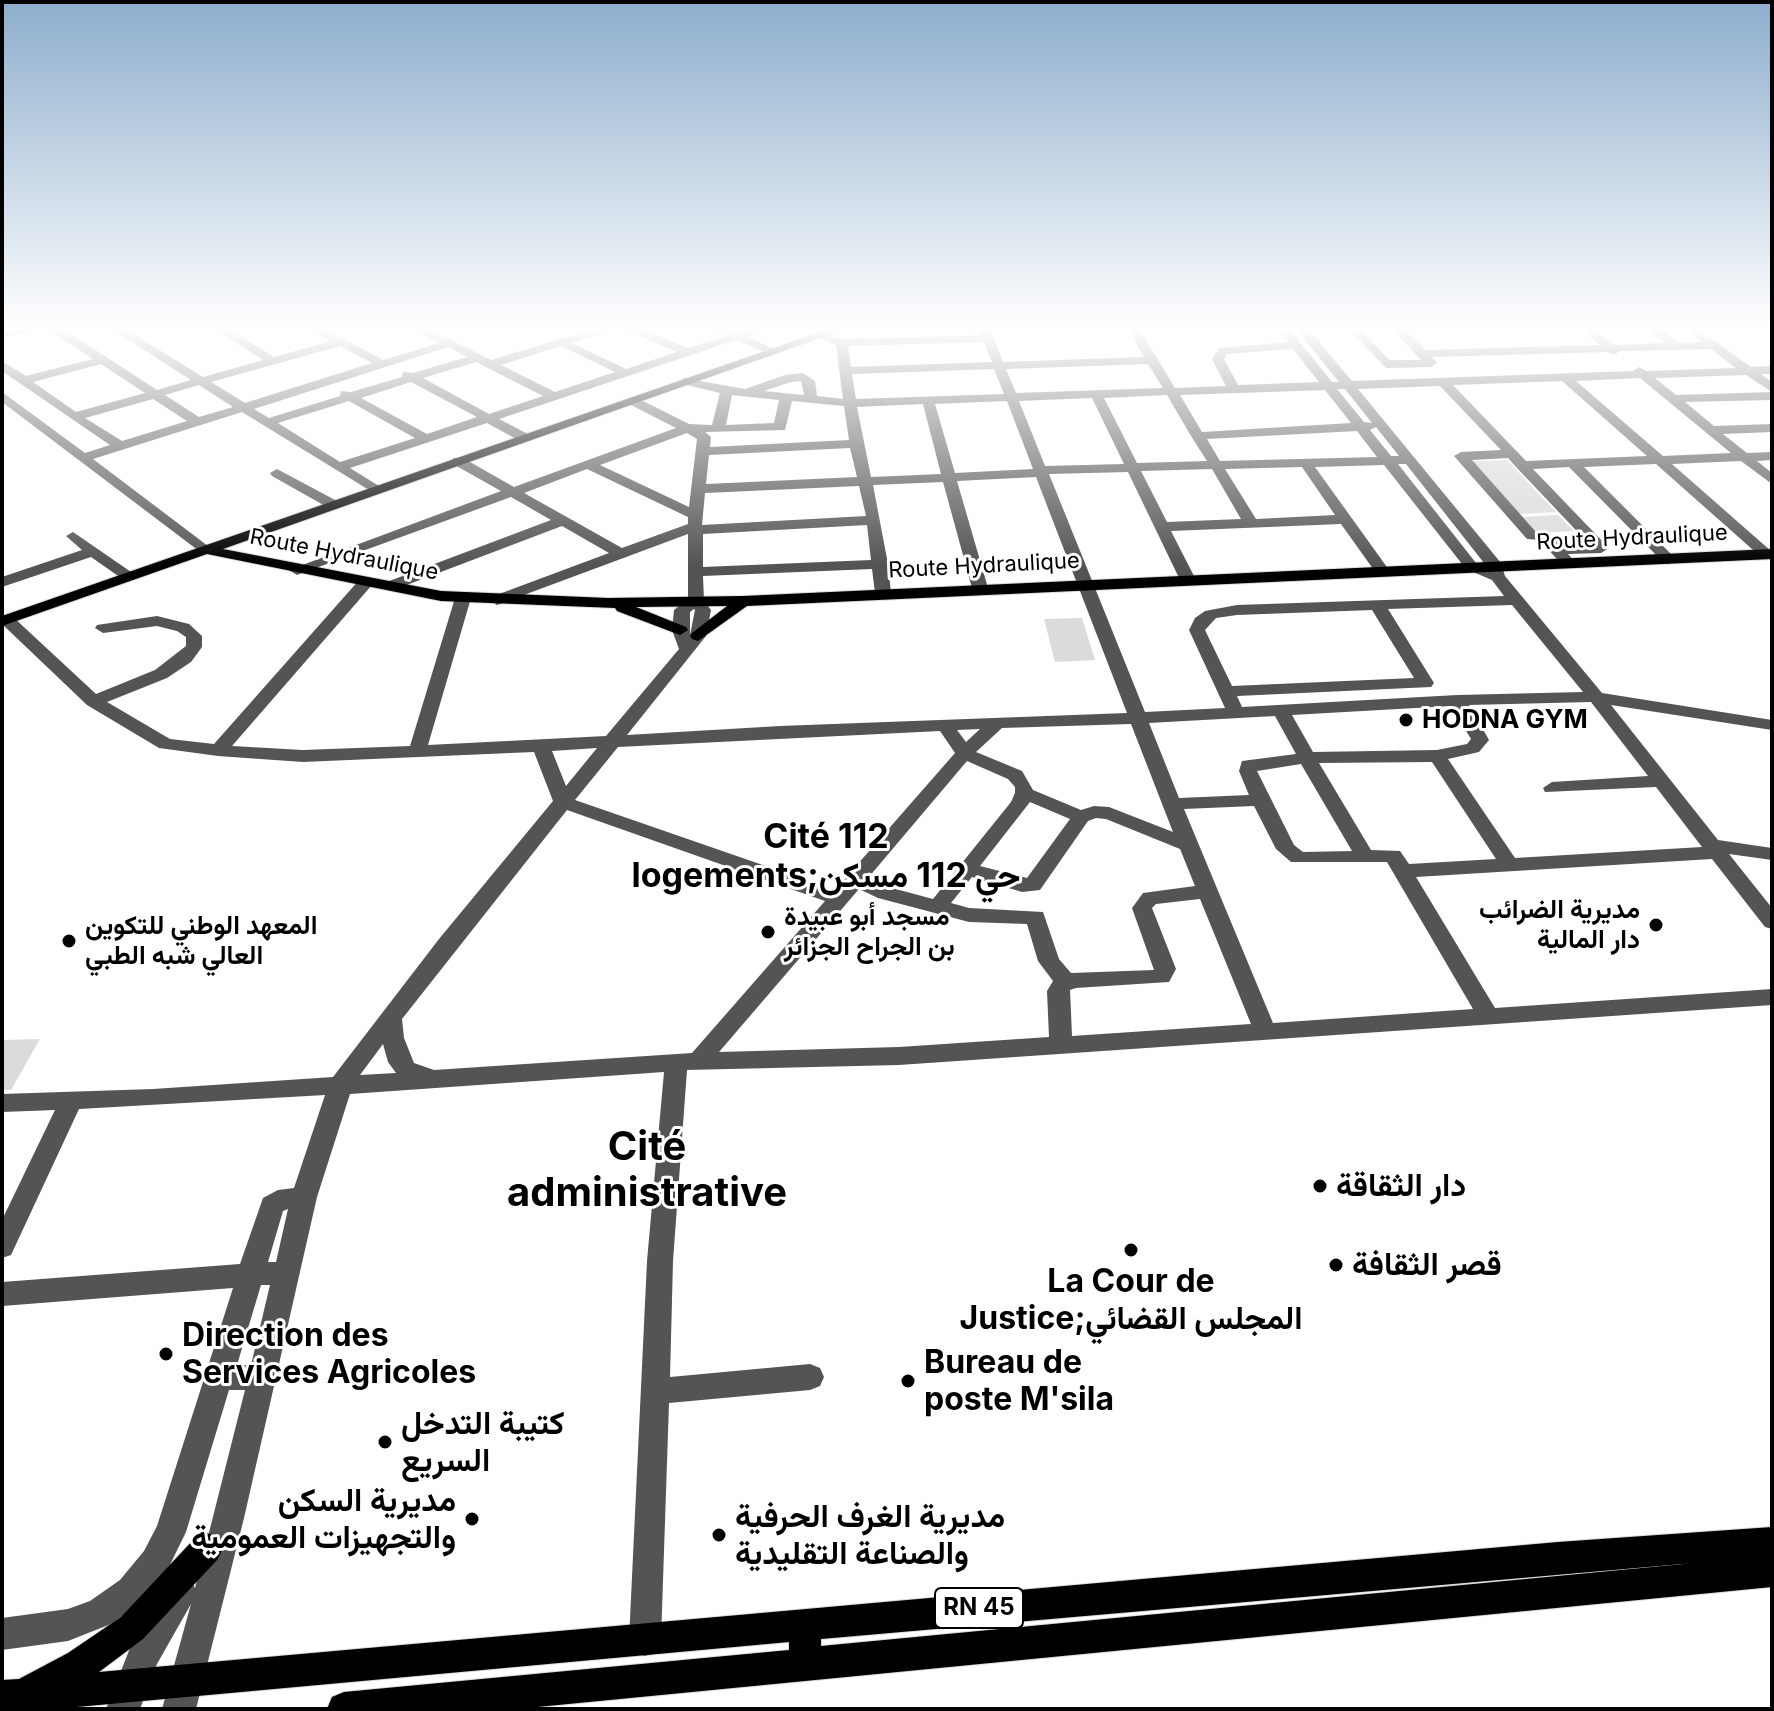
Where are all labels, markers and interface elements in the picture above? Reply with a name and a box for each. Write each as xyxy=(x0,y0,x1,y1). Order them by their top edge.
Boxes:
street label: Route Hydraulique xyxy=(1536,520,1728,556)
street label: Route Hydraulique xyxy=(247,524,441,586)
street label: Route Hydraulique xyxy=(888,548,1080,584)
place label: HODNA GYM xyxy=(1422,704,1588,736)
marker: HODNA GYM xyxy=(1397,711,1415,729)
district label: Cité 112 logements;حي 112 مسكن xyxy=(632,818,1020,898)
place label: مديرية الضرائب دار المالية xyxy=(1479,894,1640,956)
place label: مسجد أبو عبيدة بن الجراح الجزائر xyxy=(784,901,955,962)
place label: المعهد الوطني للتكوين العالي شبه الطبي xyxy=(85,910,317,972)
marker: مديرية الضرائب دار المالية xyxy=(1647,916,1665,934)
marker: مسجد أبو عبيدة بن الجراح الجزائر xyxy=(759,923,777,941)
marker: المعهد الوطني للتكوين العالي شبه الطبي xyxy=(60,932,78,950)
district label: Cité administrative xyxy=(507,1124,787,1218)
place label: دار الثقاقة xyxy=(1336,1167,1466,1205)
marker: دار الثقاقة xyxy=(1311,1177,1329,1195)
marker: La Cour de Justice;المجلس القضائي xyxy=(1122,1241,1140,1259)
place label: قصر الثقافة xyxy=(1352,1246,1502,1284)
marker: قصر الثقافة xyxy=(1327,1256,1345,1274)
place label: La Cour de Justice;المجلس القضائي xyxy=(960,1263,1302,1338)
place label: Direction des Services Agricoles xyxy=(182,1317,476,1392)
place label: Bureau de poste M'sila xyxy=(924,1344,1114,1419)
marker: Direction des Services Agricoles xyxy=(157,1345,175,1363)
marker: Bureau de poste M'sila xyxy=(899,1372,917,1390)
place label: كتيبة التدخل السريع xyxy=(401,1405,565,1480)
marker: كتيبة التدخل السريع xyxy=(376,1433,394,1451)
place label: مديرية السكن والتجهيزات العمومية xyxy=(191,1482,456,1557)
place label: مديرية الغرف الحرفية والصناعة التقليدية xyxy=(735,1498,1005,1573)
marker: مديرية السكن والتجهيزات العمومية xyxy=(463,1510,481,1528)
marker: مديرية الغرف الحرفية والصناعة التقليدية xyxy=(710,1526,728,1544)
road number: RN 45 xyxy=(935,1588,1023,1628)

